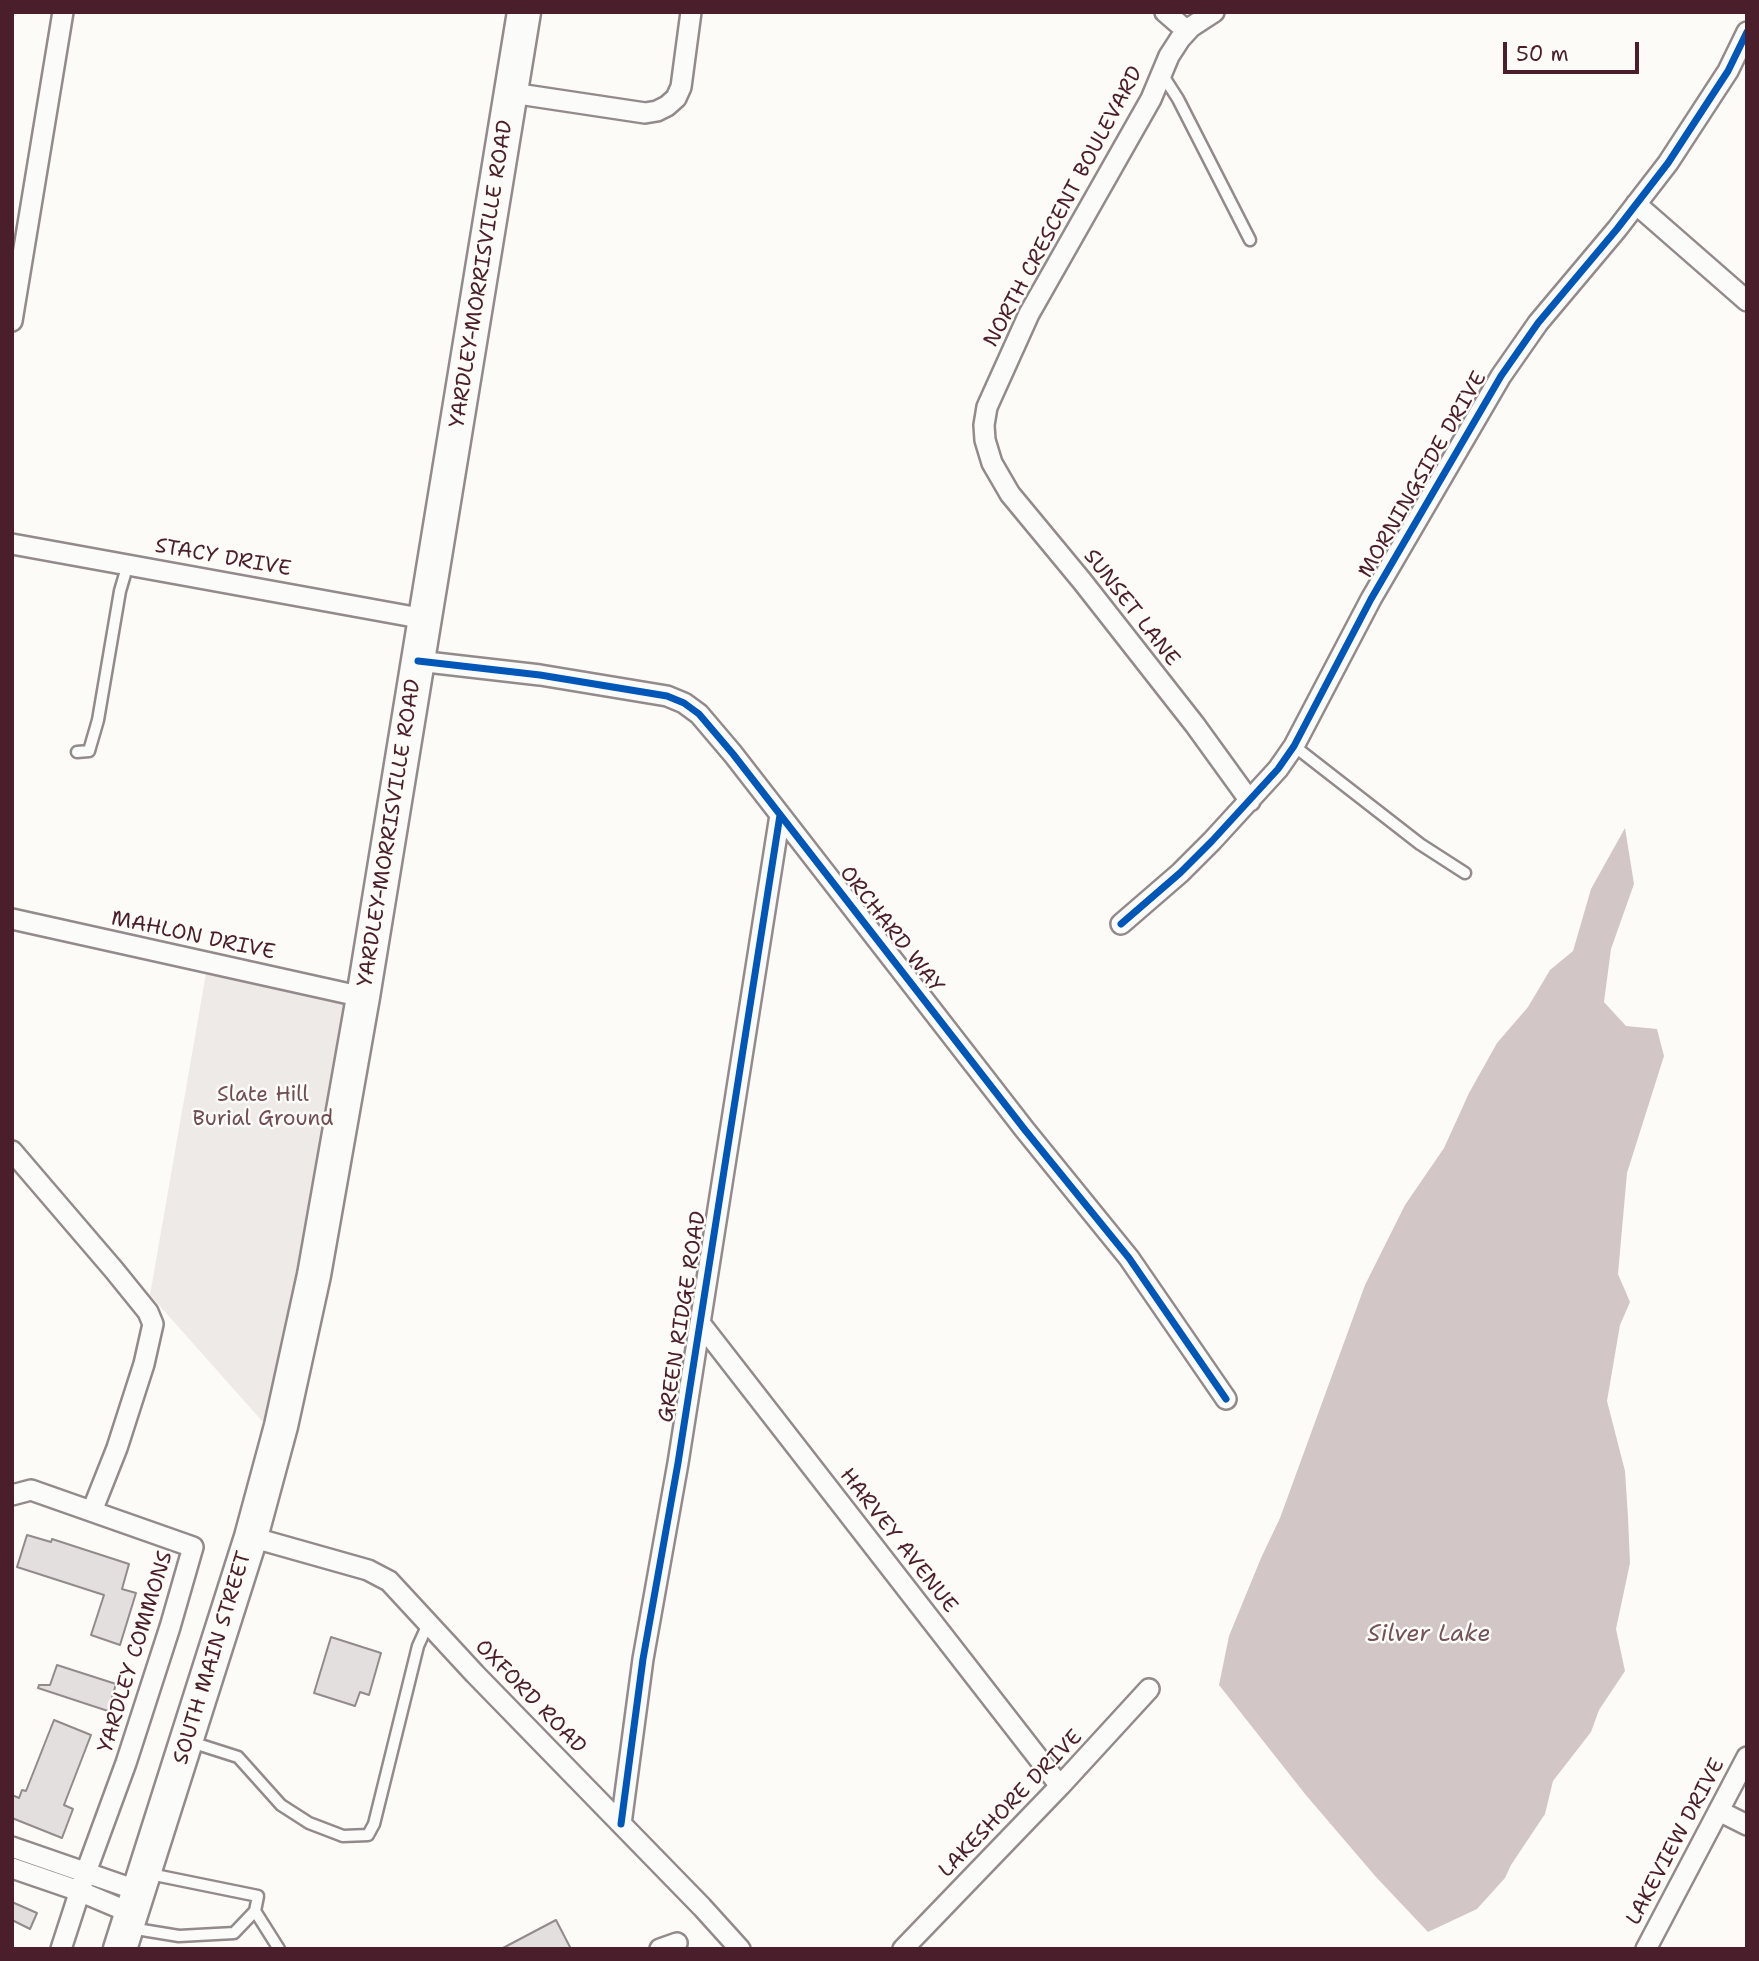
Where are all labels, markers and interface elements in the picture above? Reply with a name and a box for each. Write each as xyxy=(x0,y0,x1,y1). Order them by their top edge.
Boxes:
scale bar xyxy=(1507,28,1644,72)
text: 50 m xyxy=(1516,40,1569,68)
street label: NORTH CRESCENT BOULEVARD xyxy=(979,62,1149,352)
street label: YARDLEY-MORRISVILLE ROAD xyxy=(445,118,519,430)
street label: MORNINGSIDE DRIVE xyxy=(1354,367,1492,583)
street label: STACY DRIVE xyxy=(153,534,293,582)
street label: SUNSET LANE xyxy=(1078,545,1184,671)
street label: YARDLEY-MORRISVILLE ROAD xyxy=(353,677,427,989)
street label: ORCHARD WAY xyxy=(834,861,948,999)
street label: MAHLON DRIVE xyxy=(109,906,277,966)
park label: Slate Hill Burial Ground xyxy=(192,1083,334,1133)
street label: GREEN RIDGE ROAD xyxy=(654,1210,712,1424)
street label: HARVEY AVENUE xyxy=(834,1464,962,1618)
street label: YARDLEY COMMONS xyxy=(93,1548,179,1756)
street label: SOUTH MAIN STREET xyxy=(169,1549,257,1767)
water label: Silver Lake xyxy=(1368,1621,1490,1649)
street label: OXFORD ROAD xyxy=(469,1635,591,1759)
street label: LAKESHORE DRIVE xyxy=(934,1725,1088,1883)
street label: LAKEVIEW DRIVE xyxy=(1621,1754,1731,1930)

